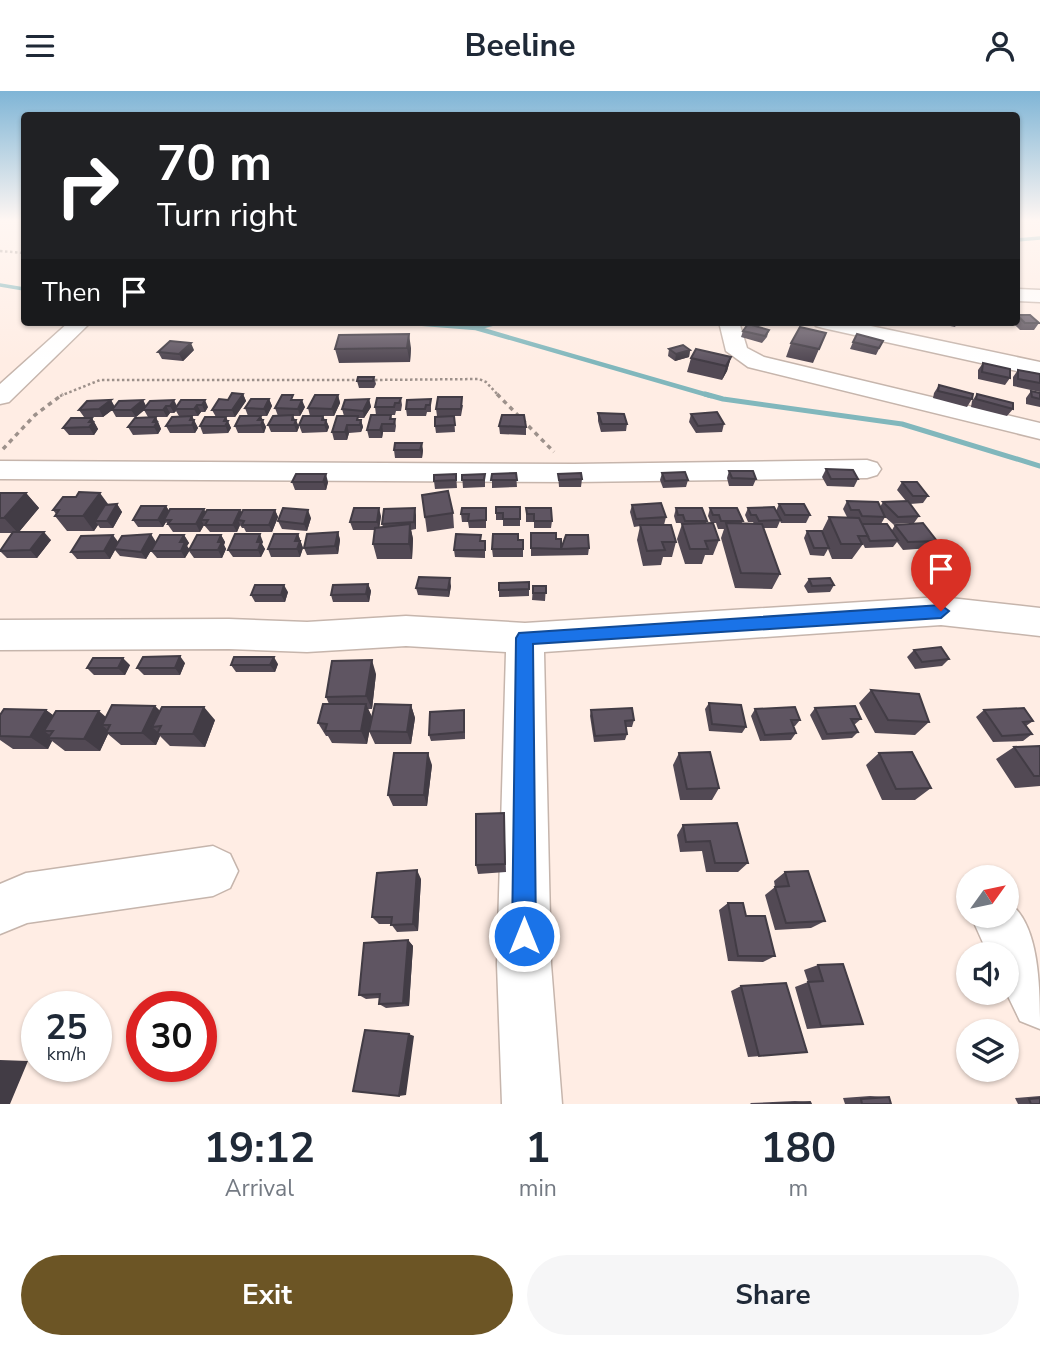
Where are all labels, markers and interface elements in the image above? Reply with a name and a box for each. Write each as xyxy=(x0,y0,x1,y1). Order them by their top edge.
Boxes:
text: Beeline xyxy=(464,24,576,67)
icon: menu xyxy=(21,27,59,65)
icon: person xyxy=(981,27,1019,65)
text: 70 m xyxy=(157,130,272,197)
icon: right xyxy=(42,140,133,231)
text: Turn right xyxy=(157,194,297,237)
icon: arrive xyxy=(115,273,153,311)
text: Then xyxy=(42,275,101,310)
pin xyxy=(911,539,971,611)
icon: arrive xyxy=(922,550,960,588)
north arrow xyxy=(956,865,1018,927)
map controls xyxy=(956,865,1019,1082)
position arrow xyxy=(487,899,561,973)
button: sound xyxy=(956,942,1019,1005)
speed limit sign: 30 xyxy=(126,991,217,1082)
text: 25 xyxy=(45,1004,88,1051)
button: layers xyxy=(956,1019,1019,1082)
text: km/h xyxy=(47,1042,86,1066)
text: 19:12 xyxy=(204,1120,315,1177)
text: 1 xyxy=(525,1120,550,1177)
text: 180 xyxy=(761,1120,836,1177)
text: Arrival xyxy=(225,1173,294,1204)
text: min xyxy=(519,1173,557,1204)
text: m xyxy=(789,1173,808,1204)
button: Exit xyxy=(21,1255,513,1335)
button: Share xyxy=(527,1255,1019,1335)

